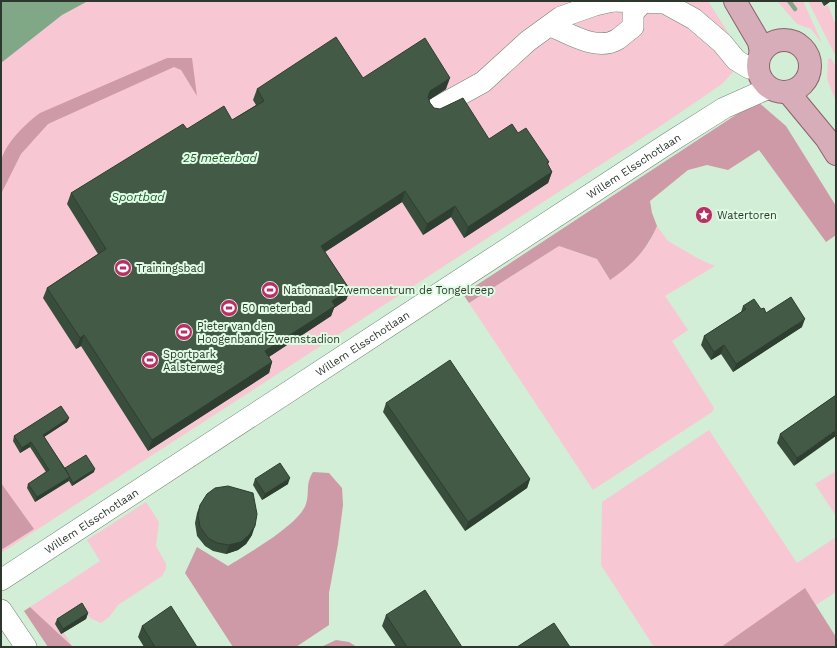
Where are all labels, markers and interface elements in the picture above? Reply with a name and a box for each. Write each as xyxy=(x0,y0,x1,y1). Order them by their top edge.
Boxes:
street label: Willem Elsschotlaan xyxy=(584,131,683,201)
water label: 25 meterbad xyxy=(183,151,258,165)
water label: Sportbad xyxy=(111,190,165,204)
place icon: Watertoren xyxy=(694,205,714,225)
place label: Watertoren xyxy=(717,209,777,222)
sports icon: Trainingsbad xyxy=(113,258,133,278)
place label: Trainingsbad xyxy=(136,262,204,275)
sports icon: Nationaal Zwemcentrum de Tongelreep xyxy=(260,280,280,300)
place label: Nationaal Zwemcentrum de Tongelreep xyxy=(283,284,494,297)
sports icon: 50 meterbad xyxy=(219,298,239,318)
place label: 50 meterbad xyxy=(242,302,311,315)
street label: Willem Elsschotlaan xyxy=(313,308,412,379)
place label: Pieter van den Hoogenband Zwemstadion xyxy=(197,320,340,346)
sports icon: Pieter van den Hoogenband Zwemstadion xyxy=(174,322,194,342)
place label: Sportpark Aalsterweg xyxy=(163,348,222,374)
sports icon: Sportpark Aalsterweg xyxy=(140,350,160,370)
street label: Willem Elsschotlaan xyxy=(42,485,141,556)

